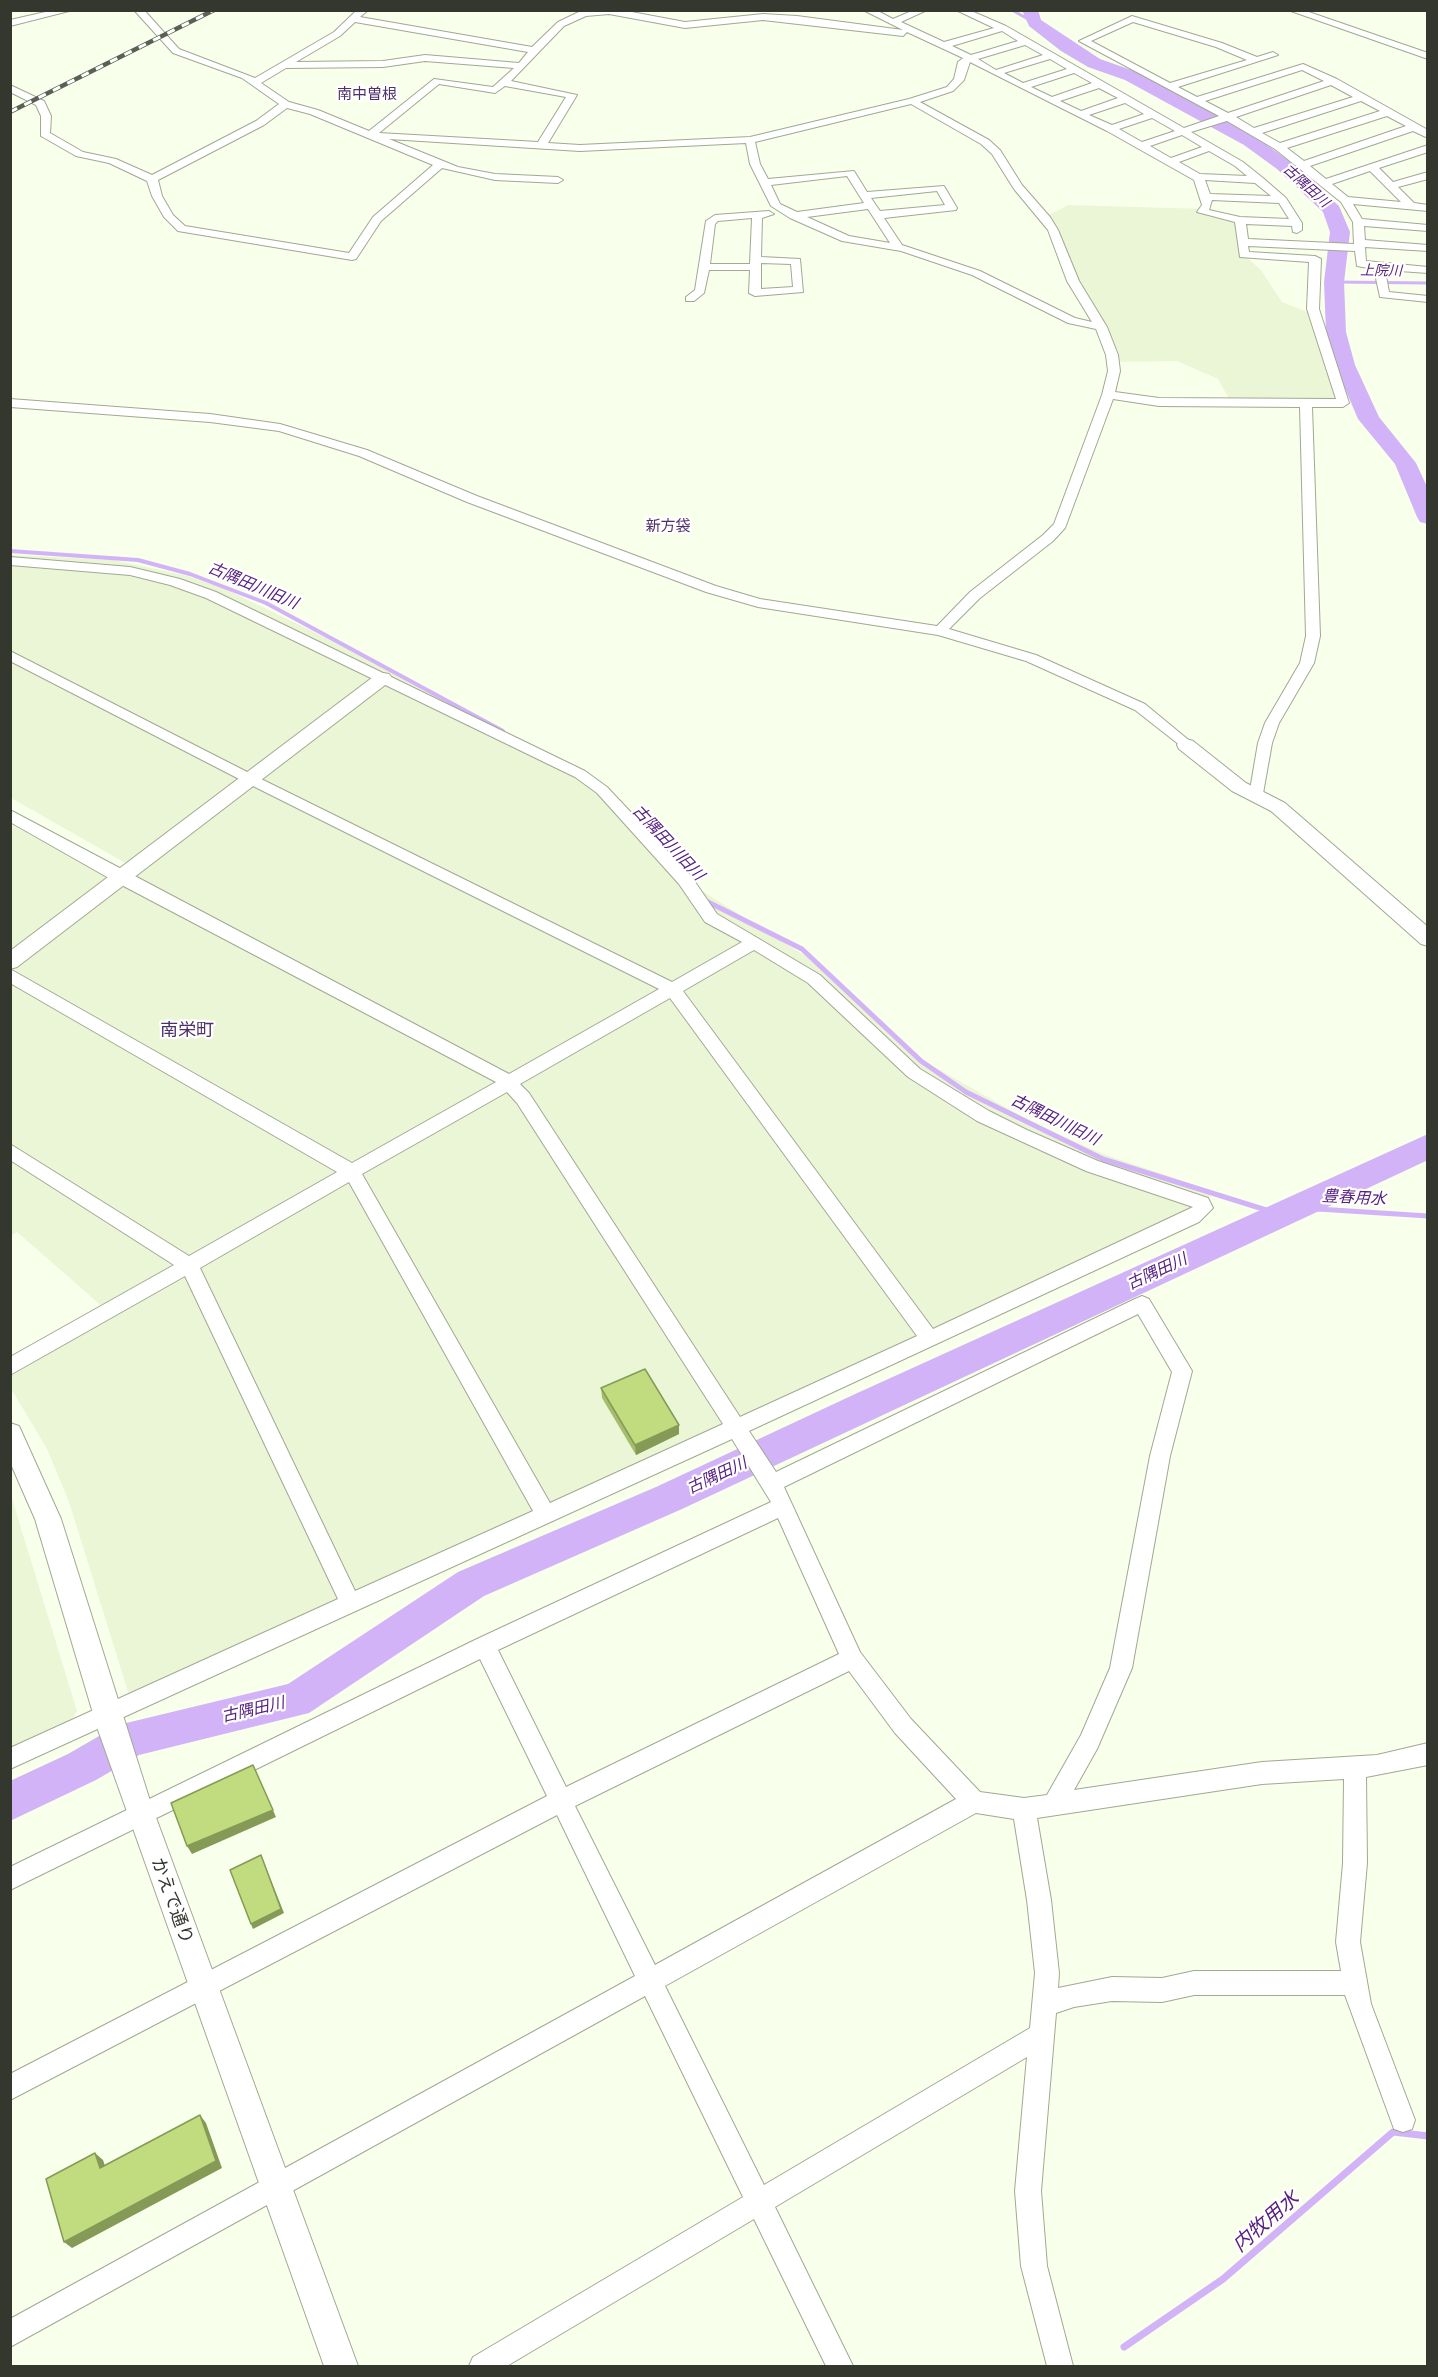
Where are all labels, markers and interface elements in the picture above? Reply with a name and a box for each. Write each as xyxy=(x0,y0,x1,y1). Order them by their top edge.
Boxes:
district label: 南中曽根 xyxy=(337,86,397,104)
water label: 古隅田川 xyxy=(1280,161,1332,211)
water label: 上院川 xyxy=(1360,262,1402,280)
district label: 新方袋 xyxy=(646,518,690,536)
water label: 古隅田川旧川 xyxy=(205,558,301,614)
water label: 古隅田川旧川 xyxy=(628,801,708,885)
district label: 南栄町 xyxy=(160,1020,214,1042)
water label: 古隅田川旧川 xyxy=(1008,1090,1102,1150)
water label: 豊春用水 xyxy=(1322,1187,1386,1209)
water label: 古隅田川 xyxy=(1124,1250,1190,1294)
water label: 古隅田川 xyxy=(684,1454,750,1498)
water label: 古隅田川 xyxy=(220,1693,286,1727)
street label: かえで通り xyxy=(146,1855,198,1947)
water label: 内牧用水 xyxy=(1228,2187,1304,2257)

